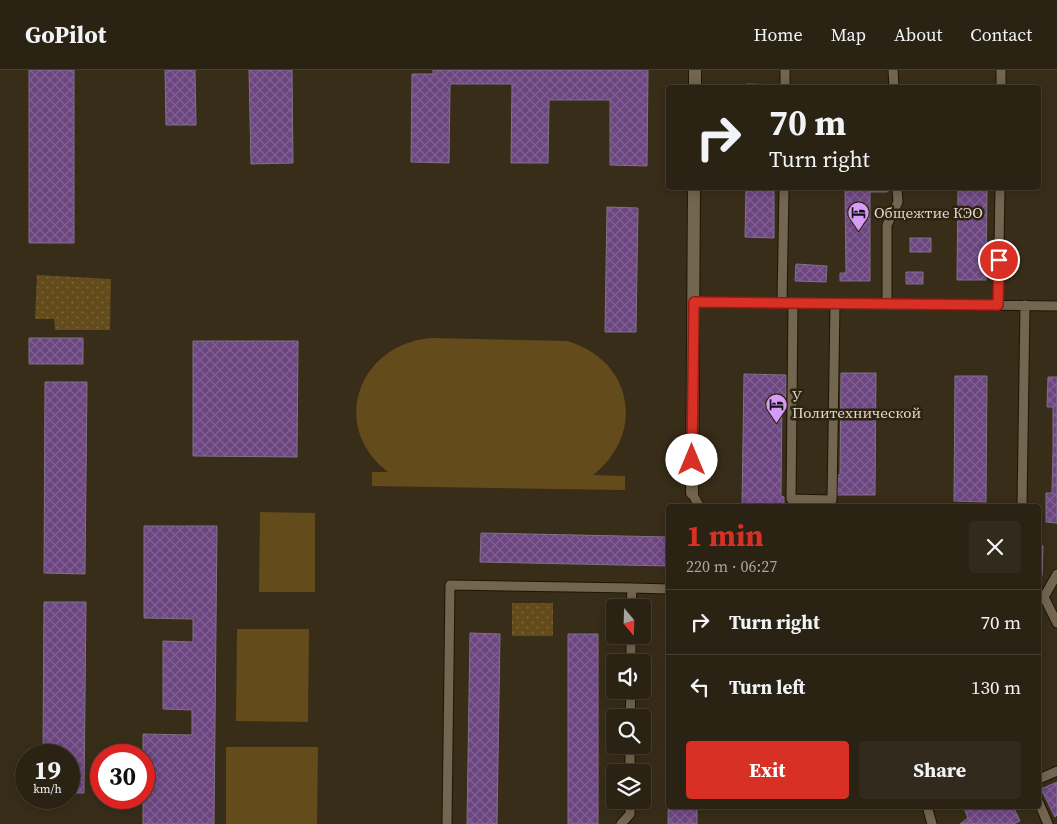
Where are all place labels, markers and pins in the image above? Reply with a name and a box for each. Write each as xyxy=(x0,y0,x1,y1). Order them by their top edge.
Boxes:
hotel icon: Общежтие КЭО xyxy=(846,201,870,232)
place label: Общежтие КЭО xyxy=(874,202,983,223)
pin xyxy=(978,239,1020,281)
place label: У Политехнической xyxy=(792,385,921,423)
hotel icon: У Политехнической xyxy=(764,393,788,424)

